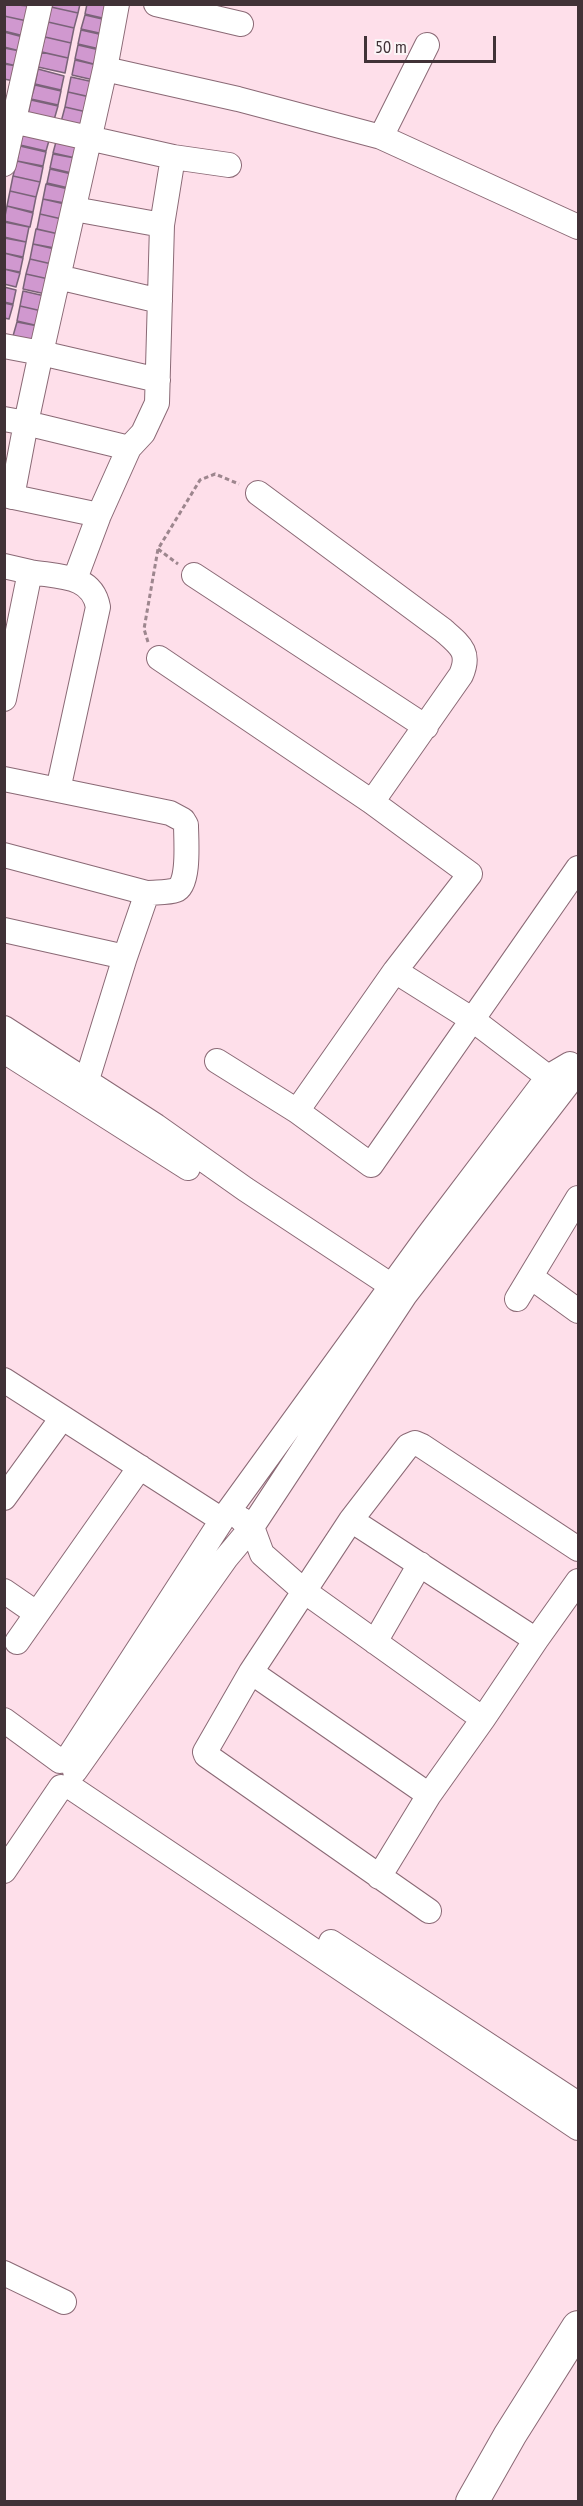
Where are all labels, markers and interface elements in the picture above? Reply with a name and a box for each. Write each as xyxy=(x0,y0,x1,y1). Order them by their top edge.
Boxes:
scale bar xyxy=(367,24,499,62)
text: 50 m xyxy=(375,35,407,58)

